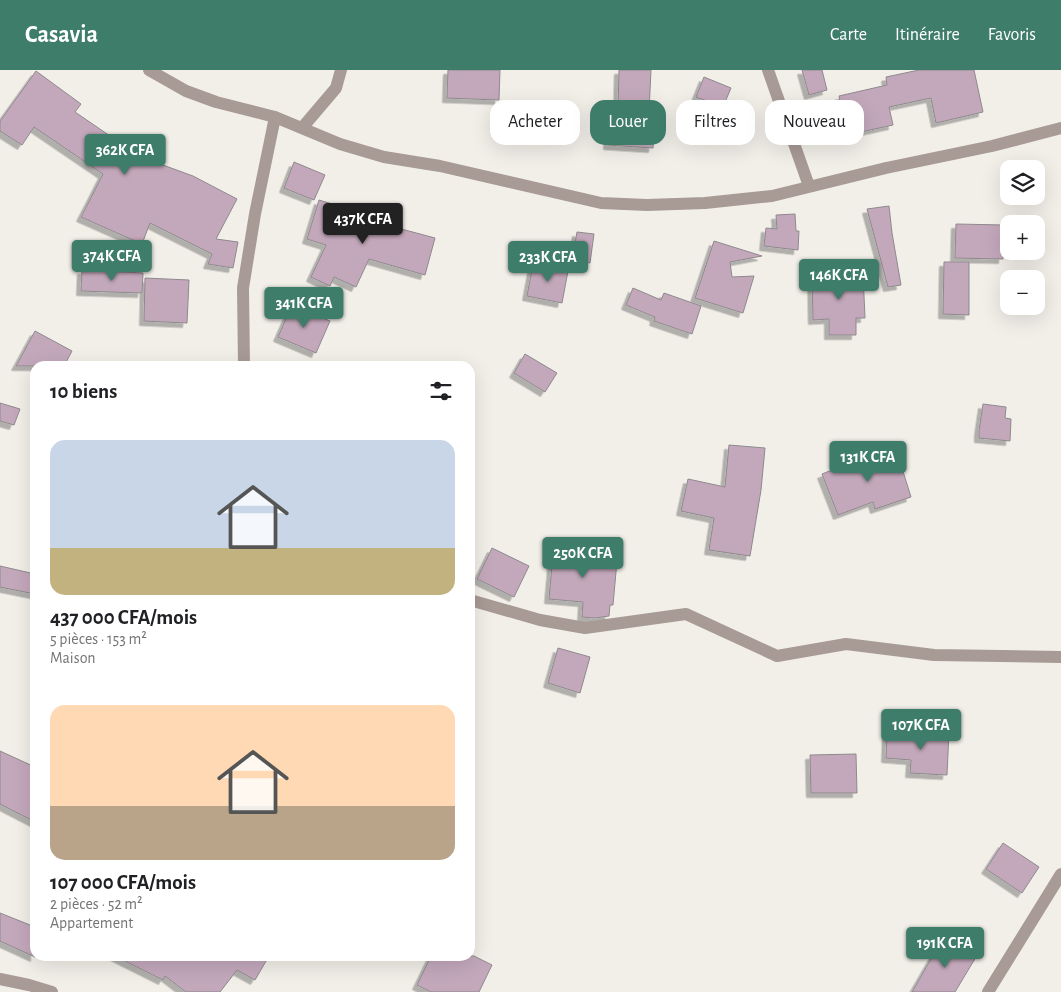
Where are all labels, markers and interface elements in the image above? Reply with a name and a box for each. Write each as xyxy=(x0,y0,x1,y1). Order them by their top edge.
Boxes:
text: Casavia xyxy=(25,23,98,47)
text: Carte xyxy=(830,26,867,44)
text: Itinéraire xyxy=(895,26,960,44)
text: Favoris xyxy=(988,26,1036,44)
chip: Acheter xyxy=(490,100,580,145)
chip: Louer xyxy=(590,100,666,145)
chip: Filtres xyxy=(676,100,755,145)
chip: Nouveau xyxy=(765,100,864,145)
pin: 362K CFA xyxy=(73,134,177,176)
text: 362K CFA xyxy=(96,142,154,158)
map controls xyxy=(1000,160,1045,315)
button: layers xyxy=(1000,160,1045,205)
pin: 437K CFA xyxy=(311,202,415,245)
text: 437K CFA xyxy=(334,211,392,227)
button: + xyxy=(1000,215,1045,260)
pin: 374K CFA xyxy=(60,240,164,282)
pin: 233K CFA xyxy=(496,240,600,283)
text: 374K CFA xyxy=(83,248,141,264)
text: 233K CFA xyxy=(519,249,577,265)
pin: 146K CFA xyxy=(787,258,891,301)
text: 146K CFA xyxy=(810,267,868,283)
button: − xyxy=(1000,270,1045,315)
pin: 341K CFA xyxy=(252,286,356,329)
text: 341K CFA xyxy=(275,295,333,311)
icon: filters xyxy=(427,377,455,405)
text: 10 biens xyxy=(50,381,117,402)
pin: 131K CFA xyxy=(816,440,920,483)
text: 131K CFA xyxy=(841,449,895,465)
icon: home xyxy=(208,472,298,562)
pin: 250K CFA xyxy=(531,536,635,579)
text: 250K CFA xyxy=(553,545,613,561)
text: 437 000 CFA/mois xyxy=(50,607,197,628)
text: 5 pièces · 153 m² xyxy=(50,631,147,647)
text: Maison xyxy=(50,650,96,666)
pin: 107K CFA xyxy=(869,708,973,751)
text: 107K CFA xyxy=(892,717,950,733)
icon: home xyxy=(208,737,298,827)
text: 107 000 CFA/mois xyxy=(50,872,196,893)
text: 2 pièces · 52 m² xyxy=(50,896,143,912)
text: Appartement xyxy=(50,915,133,931)
pin: 191K CFA xyxy=(893,926,997,969)
text: 191K CFA xyxy=(917,935,973,951)

